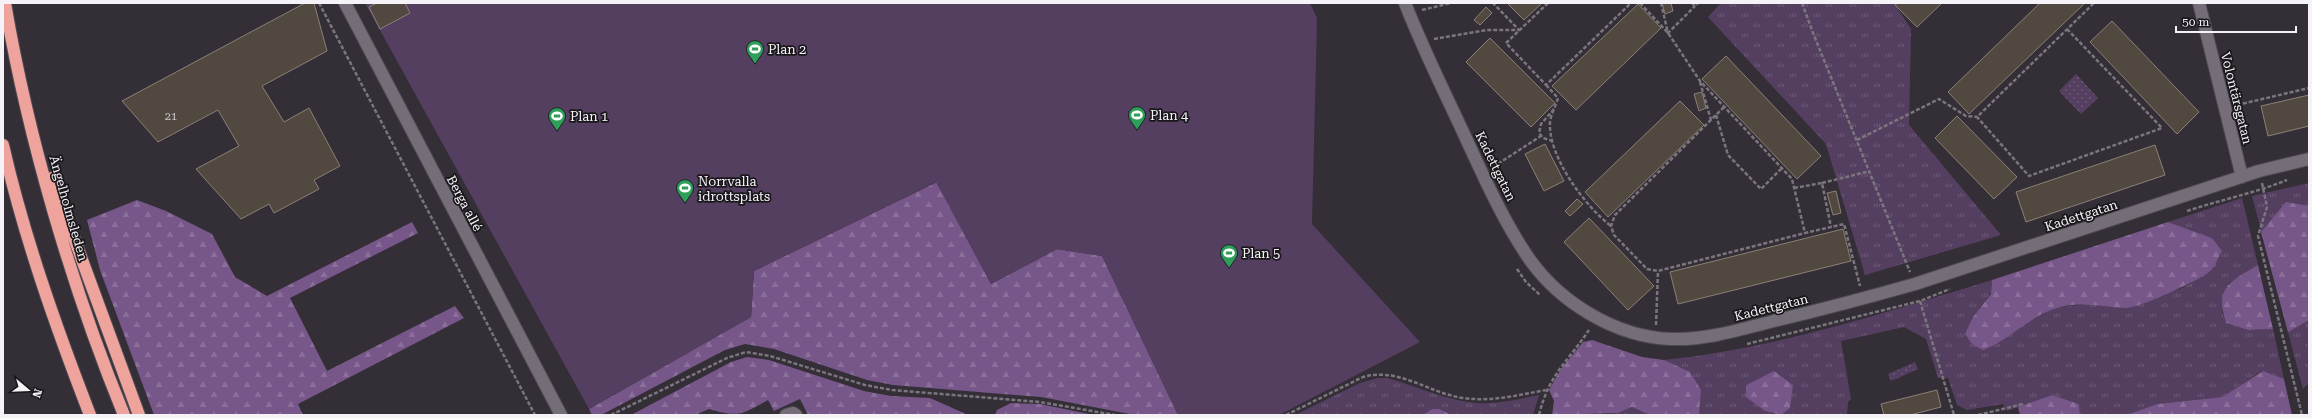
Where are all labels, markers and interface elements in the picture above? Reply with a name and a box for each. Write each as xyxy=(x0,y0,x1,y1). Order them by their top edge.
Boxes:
scale bar xyxy=(2176,8,2296,34)
text: 50 m xyxy=(2182,15,2209,29)
sports icon: Plan 2 xyxy=(745,39,765,64)
place label: Plan 2 xyxy=(768,42,806,57)
street label: Volontärsgatan xyxy=(2218,51,2255,146)
sports icon: Plan 4 xyxy=(1127,105,1147,130)
sports icon: Plan 1 xyxy=(547,106,567,131)
place label: Plan 4 xyxy=(1150,108,1189,123)
place label: Plan 1 xyxy=(570,109,608,124)
house number: 21 xyxy=(165,110,177,123)
street label: Kadettgatan xyxy=(1472,129,1519,204)
street label: Ängelholmsleden xyxy=(46,154,91,263)
street label: Berga allé xyxy=(444,173,485,234)
place label: Norrvalla idrottsplats xyxy=(698,174,770,204)
sports icon: Norrvalla idrottsplats xyxy=(675,178,695,203)
street label: Kadettgatan xyxy=(2043,196,2120,234)
sports icon: Plan 5 xyxy=(1219,243,1239,268)
place label: Plan 5 xyxy=(1242,246,1280,261)
street label: Kadettgatan xyxy=(1733,291,1810,324)
north arrow xyxy=(8,370,48,410)
text: N xyxy=(29,387,45,400)

